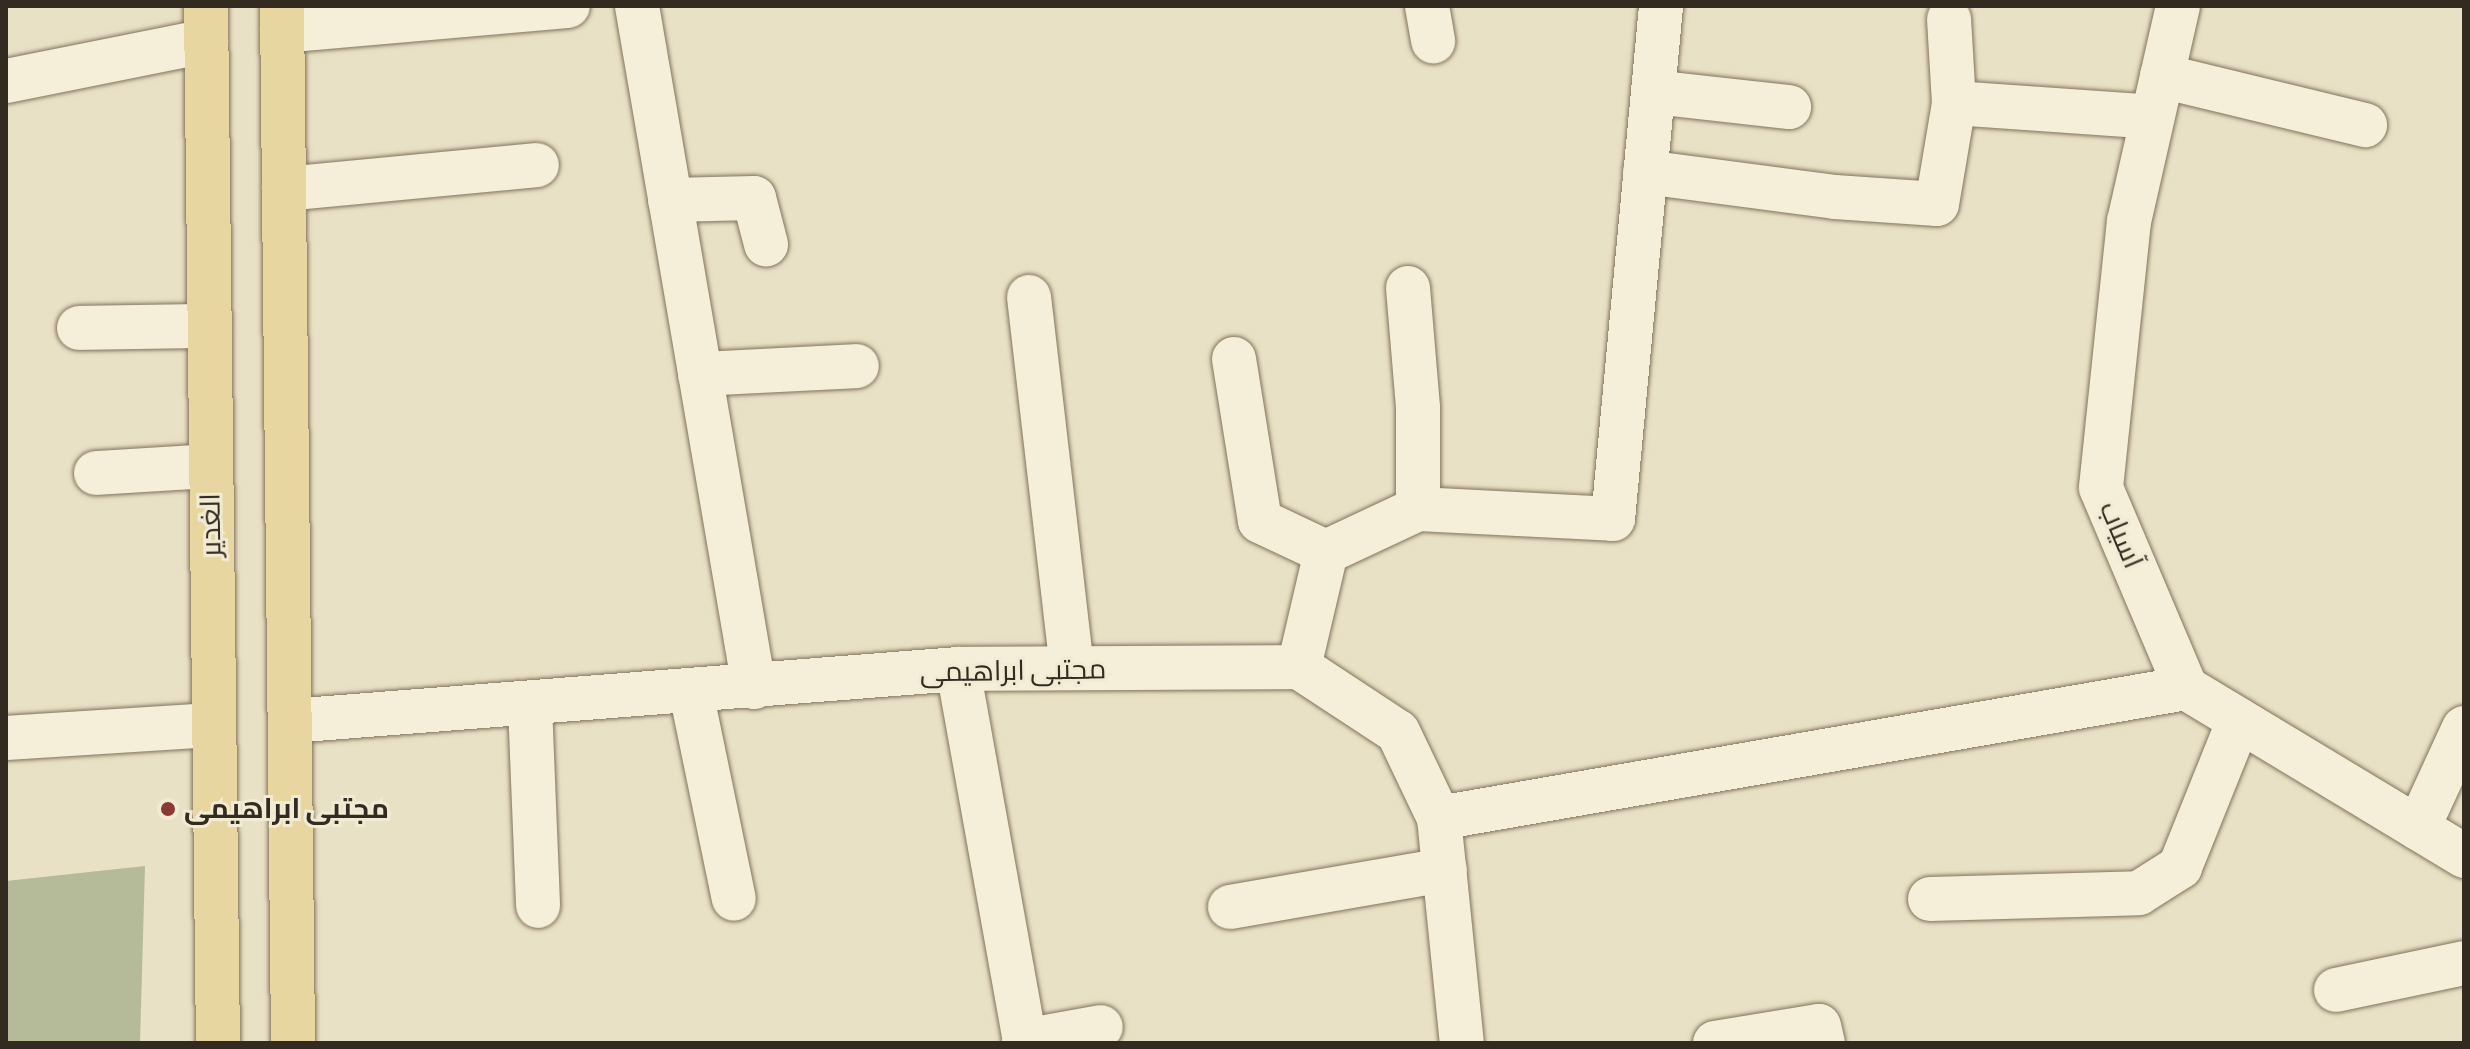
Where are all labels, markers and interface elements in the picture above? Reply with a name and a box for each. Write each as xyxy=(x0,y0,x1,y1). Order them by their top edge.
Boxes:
street label: الغدیر xyxy=(194,493,228,557)
street label: آسیاب xyxy=(2092,497,2150,573)
street label: مجتبی ابراهیمی xyxy=(920,653,1106,689)
place label: مجتبی ابراهیمی xyxy=(184,792,389,826)
marker: مجتبی ابراهیمی xyxy=(159,800,177,818)

